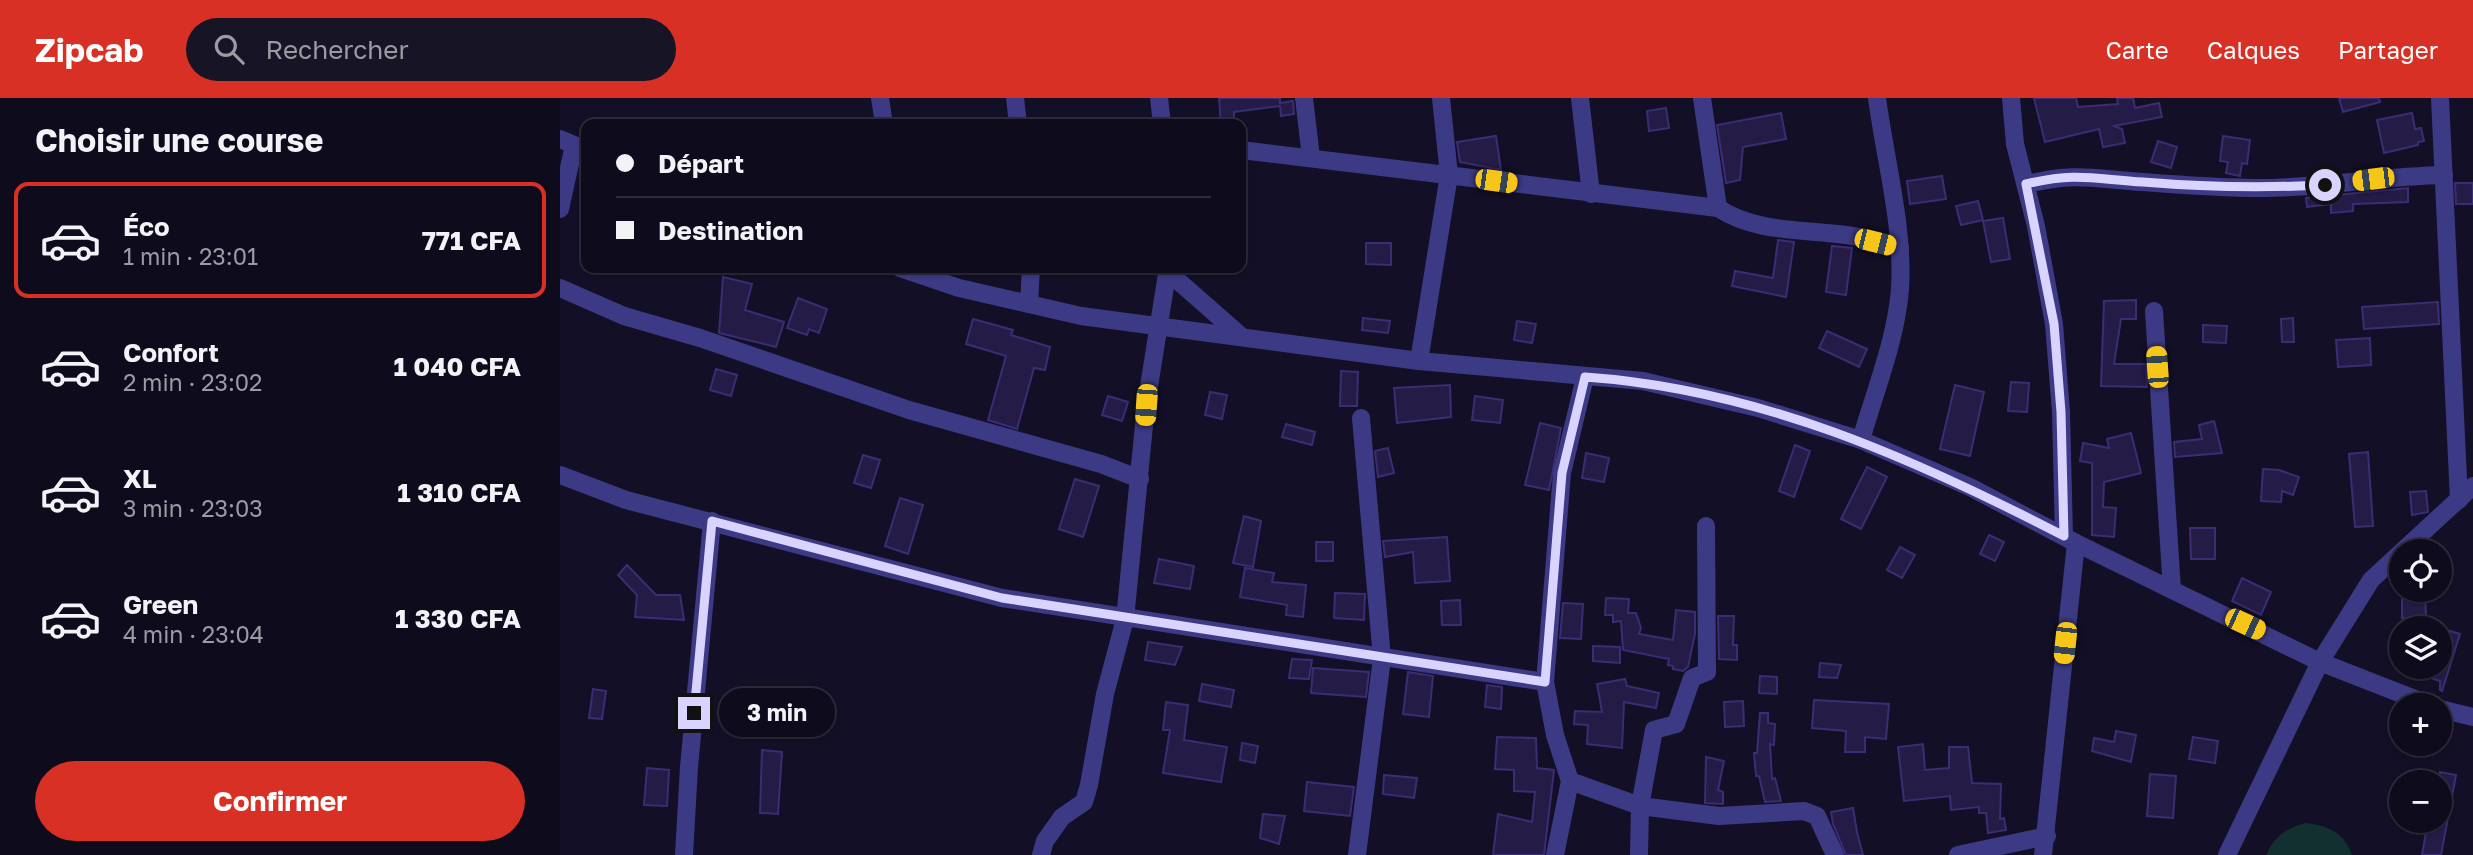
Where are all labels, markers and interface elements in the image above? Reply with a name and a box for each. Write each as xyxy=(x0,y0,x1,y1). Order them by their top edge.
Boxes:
search box xyxy=(186,18,676,81)
text: Zipcab xyxy=(35,30,144,69)
icon: search xyxy=(210,30,248,68)
text: Rechercher xyxy=(266,34,409,65)
text: Carte xyxy=(2105,35,2169,64)
text: Calques xyxy=(2207,35,2300,64)
text: Partager xyxy=(2338,35,2438,64)
text: Choisir une course xyxy=(35,121,323,159)
text: Départ xyxy=(658,148,744,179)
car xyxy=(2351,166,2396,192)
car xyxy=(1474,168,1519,194)
route start xyxy=(2309,169,2341,201)
icon: car xyxy=(39,209,102,272)
text: Éco xyxy=(123,211,170,242)
text: Destination xyxy=(658,215,804,246)
text: 771 CFA xyxy=(422,225,521,256)
car xyxy=(1853,227,1898,257)
text: 1 min · 23:01 xyxy=(123,242,258,270)
icon: car xyxy=(39,335,102,398)
text: Confort xyxy=(123,337,219,368)
car xyxy=(2146,345,2169,389)
text: 1 040 CFA xyxy=(393,351,521,382)
text: 2 min · 23:02 xyxy=(123,368,262,396)
car xyxy=(1135,383,1158,427)
icon: car xyxy=(39,461,102,524)
text: XL xyxy=(123,463,157,494)
text: 1 310 CFA xyxy=(397,477,521,508)
text: 3 min · 23:03 xyxy=(123,494,263,522)
map controls xyxy=(2389,539,2452,833)
button: locate xyxy=(2389,539,2452,602)
icon: car xyxy=(39,587,102,650)
text: Green xyxy=(123,589,198,620)
text: 1 330 CFA xyxy=(395,603,521,634)
car xyxy=(2222,606,2269,642)
button: layers xyxy=(2389,616,2452,679)
text: 4 min · 23:04 xyxy=(123,620,264,648)
car xyxy=(2053,621,2078,665)
callout: 3 min xyxy=(718,688,834,738)
button: + xyxy=(2389,693,2452,756)
route end xyxy=(678,697,710,729)
text: 3 min xyxy=(747,698,807,726)
button: Confirmer xyxy=(35,761,525,841)
button: − xyxy=(2389,770,2452,833)

